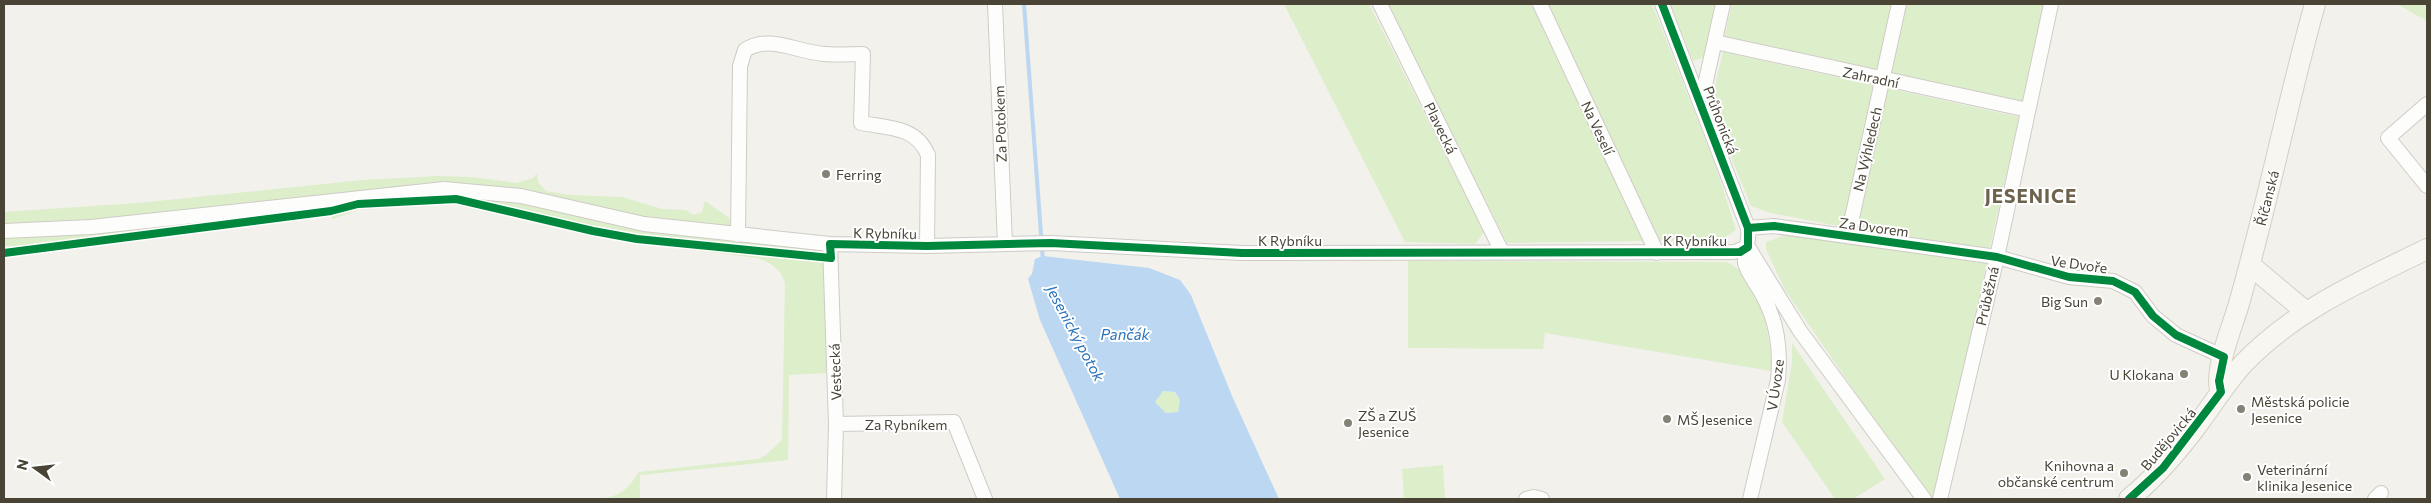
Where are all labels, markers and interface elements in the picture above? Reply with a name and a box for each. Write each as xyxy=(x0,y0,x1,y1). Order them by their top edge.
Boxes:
street label: Zahradní xyxy=(1841,63,1901,91)
street label: Průhonická xyxy=(1700,83,1742,157)
street label: Za Potokem xyxy=(990,85,1010,163)
street label: Na Veselí xyxy=(1578,98,1618,158)
street label: Plavecká xyxy=(1421,99,1461,157)
street label: Na Výhledech xyxy=(1849,105,1885,193)
place label: Ferring xyxy=(836,166,882,183)
marker: Ferring xyxy=(820,168,832,180)
street label: Říčanská xyxy=(2252,169,2282,227)
district label: JESENICE xyxy=(1985,184,2077,207)
street label: Za Dvorem xyxy=(1838,214,1910,240)
street label: K Rybníku xyxy=(853,224,917,242)
street label: K Rybníku xyxy=(1258,232,1322,249)
street label: K Rybníku xyxy=(1663,232,1727,249)
street label: Ve Dvoře xyxy=(2050,252,2108,276)
street label: Průběžná xyxy=(1972,265,2002,327)
water label: Jesenický potok xyxy=(1042,280,1109,385)
place label: Big Sun xyxy=(2041,293,2088,310)
marker: Big Sun xyxy=(2092,295,2104,307)
water label: Pančák xyxy=(1100,325,1150,343)
street label: Vestecká xyxy=(826,343,844,401)
street label: V Úvoze xyxy=(1763,358,1787,412)
place label: U Klokana xyxy=(2110,366,2174,383)
marker: U Klokana xyxy=(2178,368,2190,380)
place label: Městská policie Jesenice xyxy=(2251,393,2349,426)
marker: Městská policie Jesenice xyxy=(2235,403,2247,415)
street label: Budějovická xyxy=(2137,404,2199,474)
place label: ZŠ a ZUŠ Jesenice xyxy=(1358,407,1416,440)
place label: MŠ Jesenice xyxy=(1677,411,1752,428)
marker: MŠ Jesenice xyxy=(1661,413,1673,425)
street label: Za Rybníkem xyxy=(865,416,947,433)
marker: ZŠ a ZUŠ Jesenice xyxy=(1342,417,1354,429)
north arrow xyxy=(10,443,60,493)
text: N xyxy=(12,457,32,472)
place label: Knihovna a občanské centrum xyxy=(1998,457,2114,490)
place label: Veterinární klinika Jesenice xyxy=(2257,461,2352,494)
marker: Knihovna a občanské centrum xyxy=(2118,467,2130,479)
marker: Veterinární klinika Jesenice xyxy=(2241,471,2253,483)

